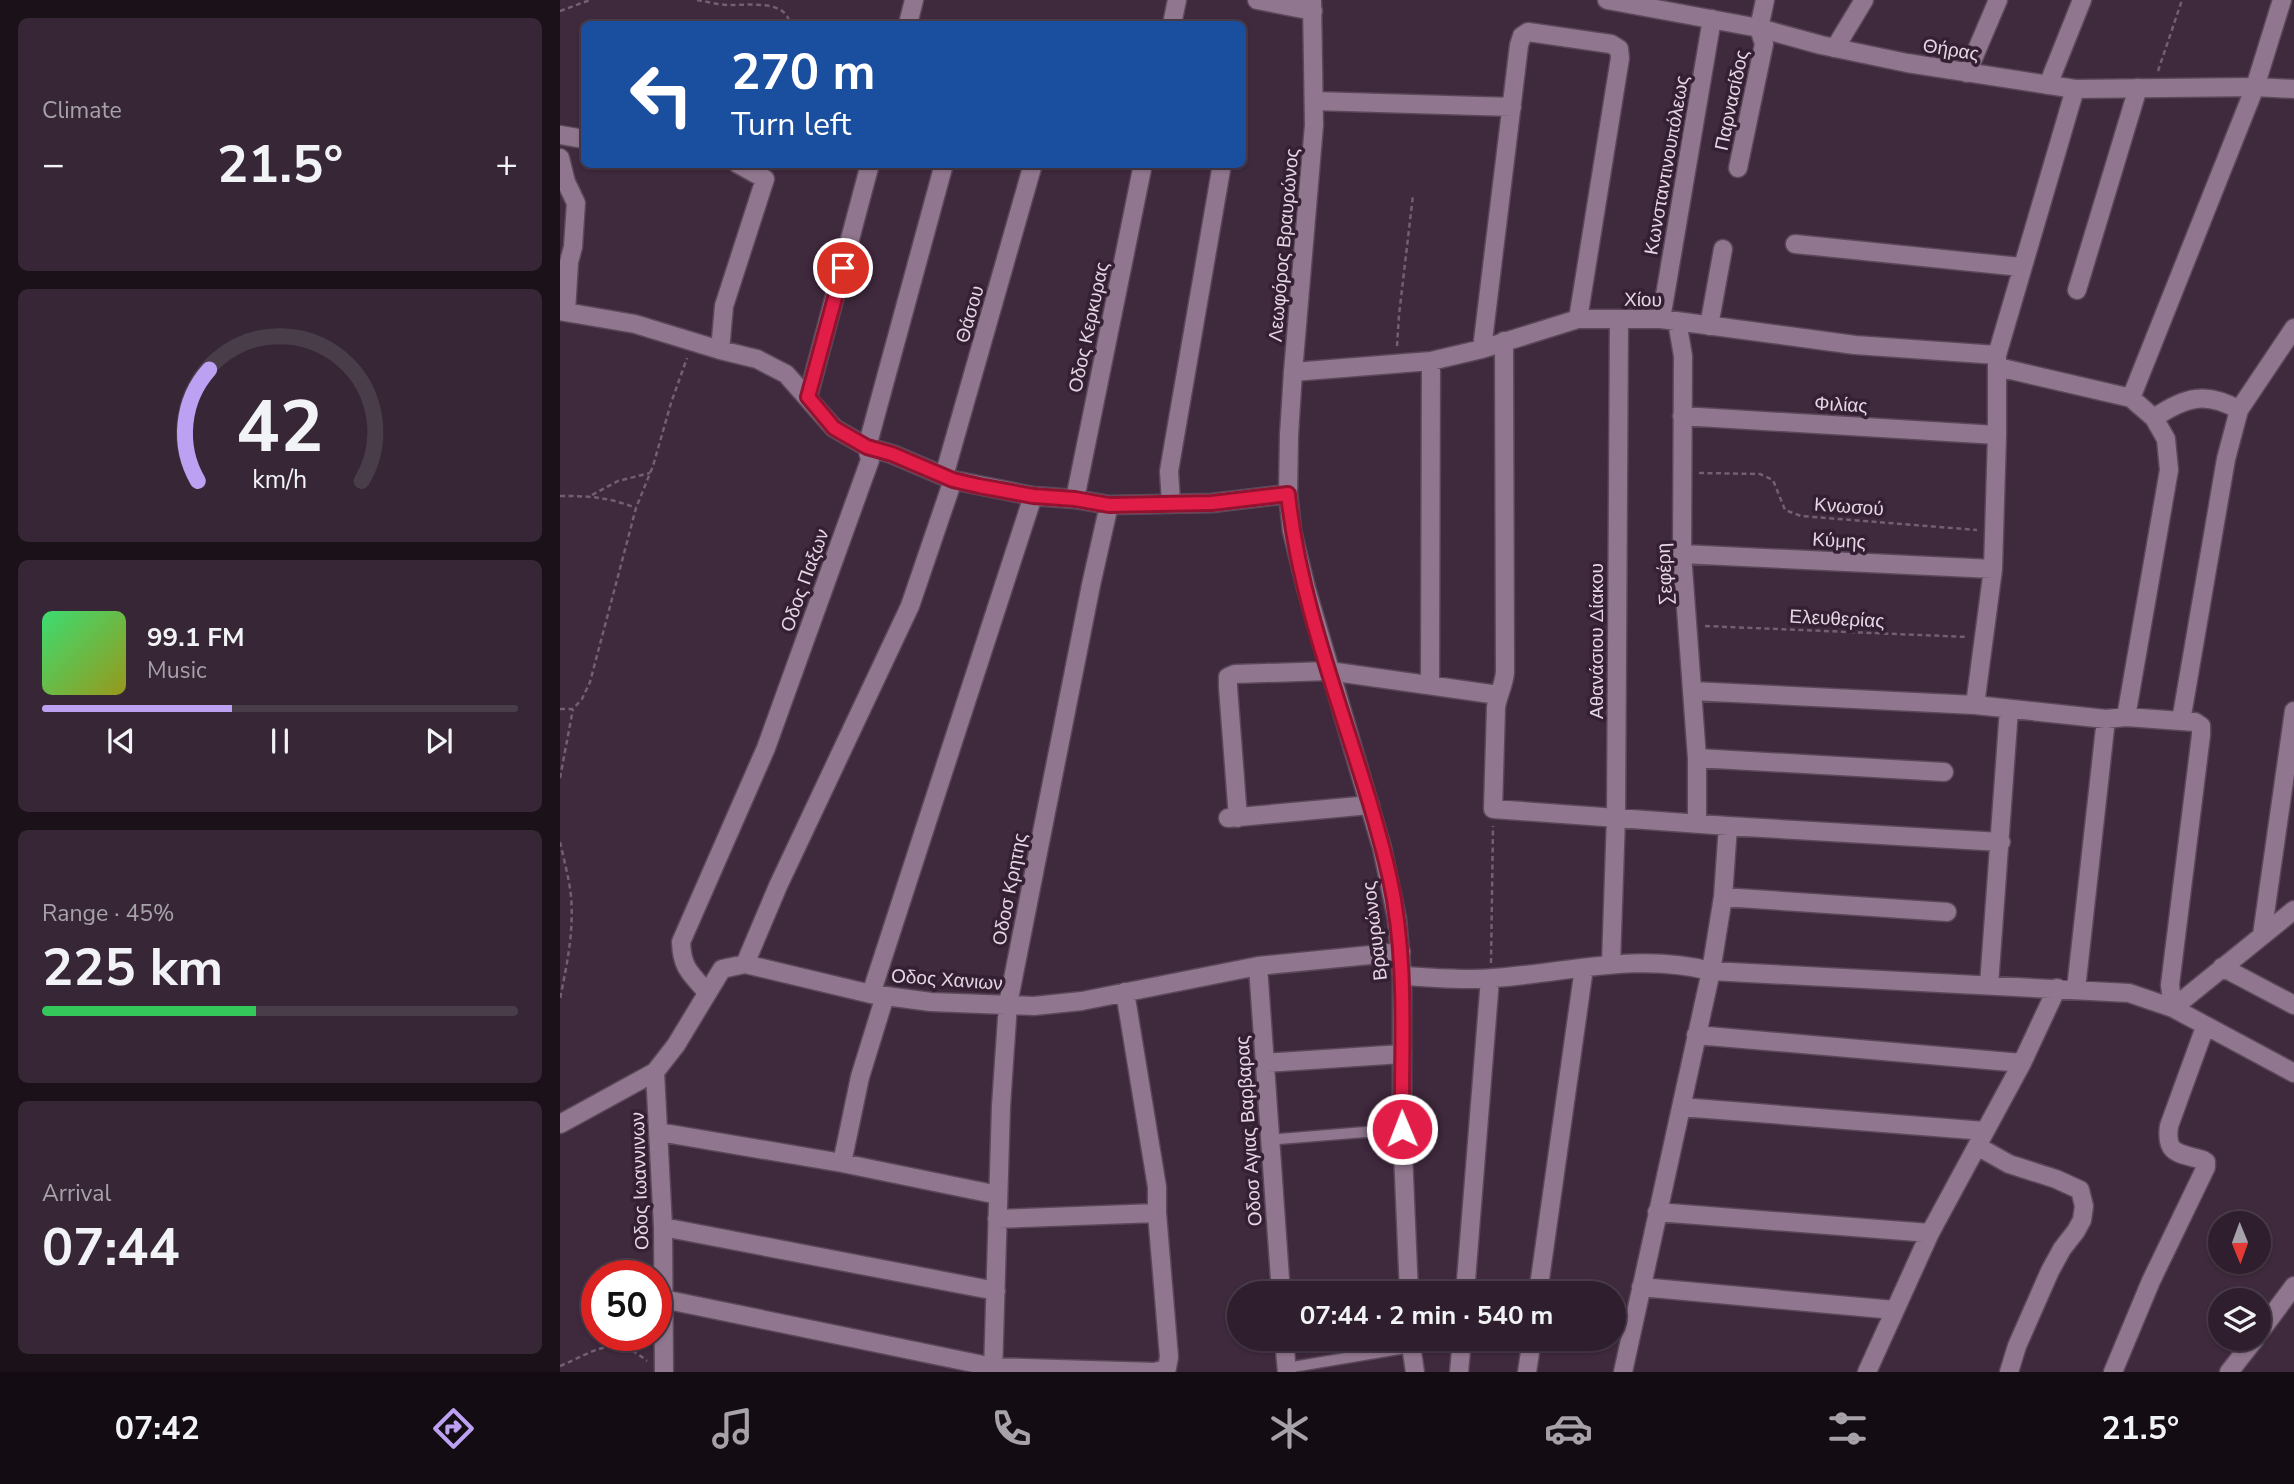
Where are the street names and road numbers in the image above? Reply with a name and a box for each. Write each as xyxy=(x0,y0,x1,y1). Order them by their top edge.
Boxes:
street label: Θήρας xyxy=(1921,33,1981,67)
street label: Παρνασίδος xyxy=(1709,47,1755,153)
street label: Κωνσταντινουπόλεως xyxy=(1638,73,1696,257)
street label: Λεωφόρος Βραυρώνος xyxy=(1263,147,1305,343)
street label: Οδος Κερκυρας xyxy=(1062,260,1115,395)
street label: Θάσου xyxy=(949,283,991,346)
street label: Χίου xyxy=(1624,287,1662,313)
street label: Φιλίας xyxy=(1814,391,1868,419)
street label: Κνωσού xyxy=(1813,492,1885,522)
street label: Οδος Παξων xyxy=(774,525,836,635)
street label: Κύμης xyxy=(1812,527,1866,555)
street label: Σεφέρη xyxy=(1650,542,1680,606)
street label: Αθανάσιου Δίακου xyxy=(1584,563,1610,719)
street label: Ελευθερίας xyxy=(1789,604,1885,634)
street label: Οδοσ Κρητης xyxy=(986,831,1034,948)
street label: Βραυρώνος xyxy=(1356,880,1394,982)
street label: Οδος Χανιων xyxy=(890,963,1004,997)
street label: Οδοσ Αγιας Βαρβαρας xyxy=(1229,1035,1269,1227)
street label: Οδος Ιωαννινων xyxy=(625,1111,655,1250)

